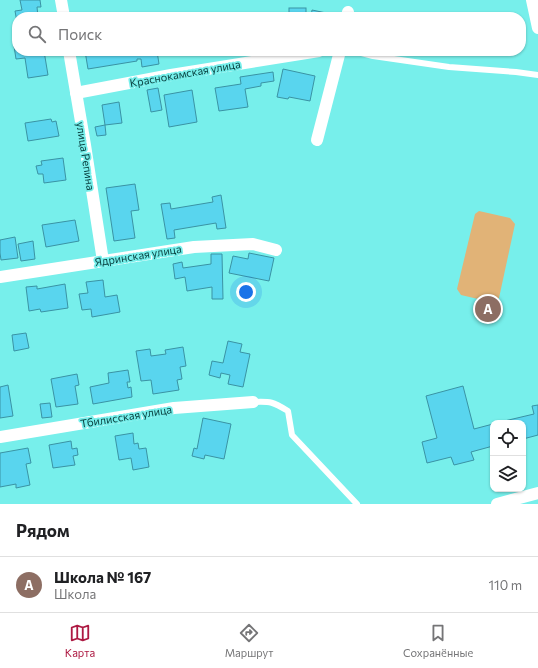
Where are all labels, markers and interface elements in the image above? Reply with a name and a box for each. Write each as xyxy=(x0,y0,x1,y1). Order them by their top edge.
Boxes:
search box xyxy=(12,12,526,56)
icon: search xyxy=(26,23,48,45)
text: Поиск xyxy=(58,25,102,43)
street label: Краснокамская улица xyxy=(129,57,241,89)
street label: улица Репина xyxy=(74,121,98,191)
street label: Ядринская улица xyxy=(94,242,182,268)
your location xyxy=(236,282,256,302)
pin: A xyxy=(475,294,501,324)
street label: Тбилисская улица xyxy=(79,402,173,430)
map controls xyxy=(490,420,526,492)
button: locate xyxy=(490,420,526,456)
button: layers xyxy=(490,456,526,492)
text: Рядом xyxy=(16,520,70,541)
text: Школа № 167 xyxy=(54,568,151,586)
text: A xyxy=(24,577,34,593)
text: 110 m xyxy=(489,577,522,593)
text: Школа xyxy=(54,586,96,602)
tab: Карта xyxy=(65,622,95,659)
tab: Маршрут xyxy=(225,622,273,659)
tab: Сохранённые xyxy=(403,622,473,659)

